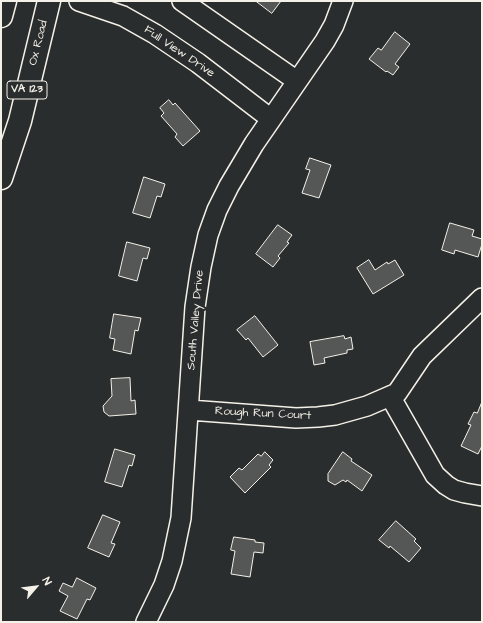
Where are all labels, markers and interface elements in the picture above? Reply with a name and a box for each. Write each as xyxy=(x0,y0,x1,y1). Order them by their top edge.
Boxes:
street label: Ox Road xyxy=(26,19,52,67)
street label: Full View Drive xyxy=(141,23,217,81)
road number: VA 123 xyxy=(7,81,47,99)
street label: South Valley Drive xyxy=(184,269,208,371)
street label: Rough Run Court xyxy=(214,404,312,424)
north arrow xyxy=(16,567,56,607)
text: N xyxy=(39,575,55,588)

